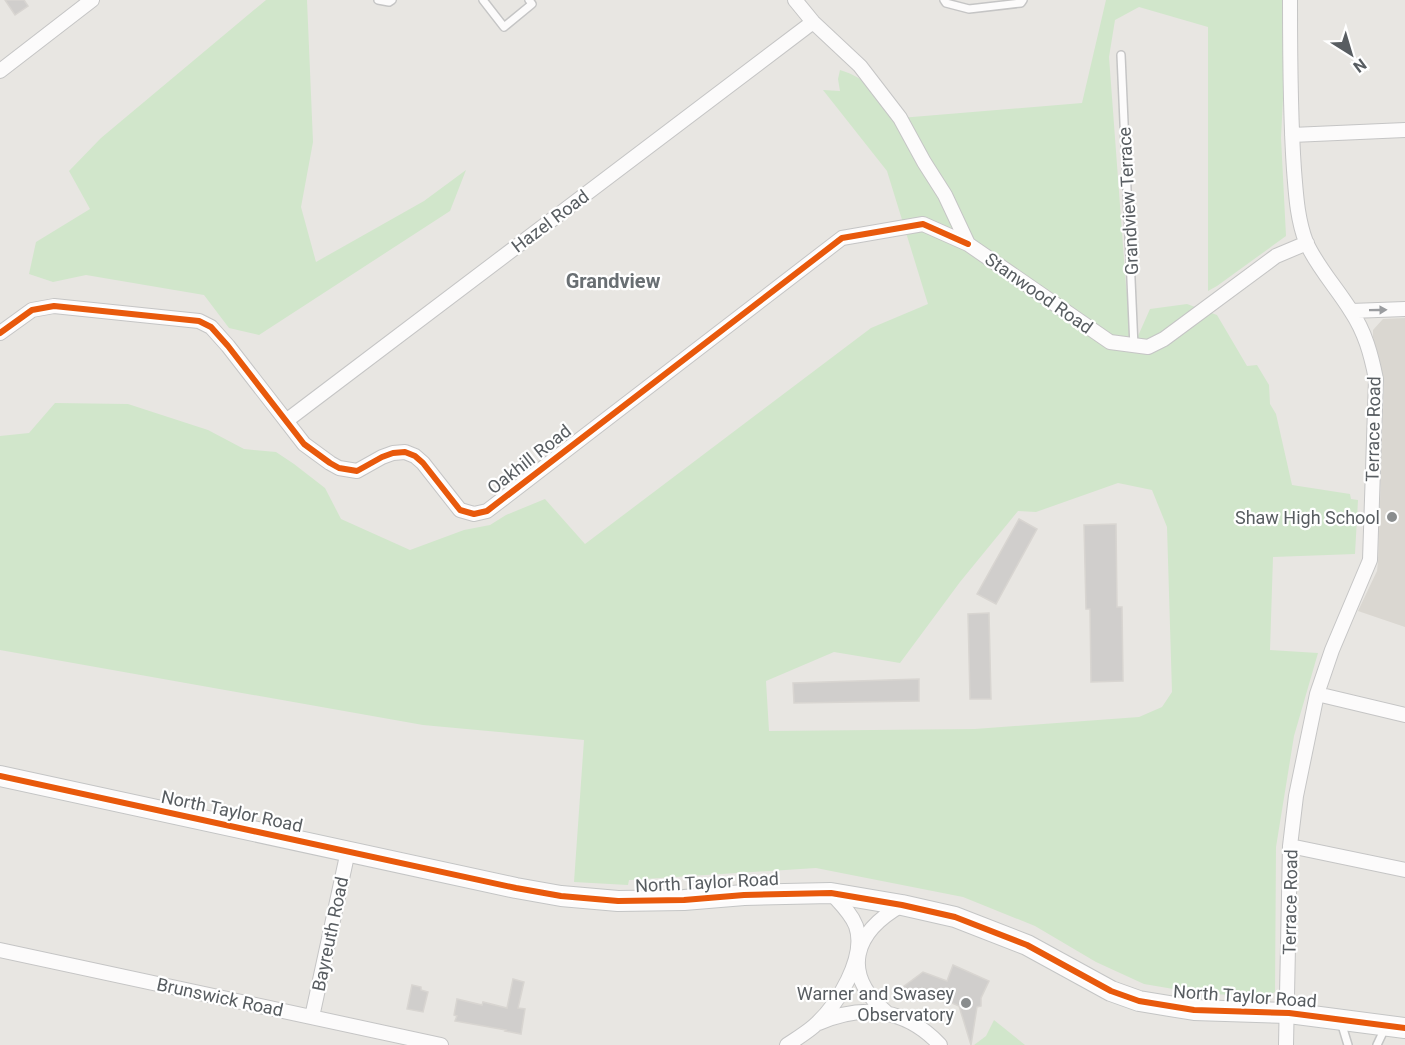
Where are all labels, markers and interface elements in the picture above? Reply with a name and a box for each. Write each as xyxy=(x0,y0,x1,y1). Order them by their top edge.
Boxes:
north arrow xyxy=(1321,24,1381,84)
text: N xyxy=(1349,55,1370,77)
street label: Grandview Terrace xyxy=(1114,126,1142,276)
street label: Hazel Road xyxy=(507,185,593,257)
street label: Stanwood Road xyxy=(981,248,1097,338)
district label: Grandview xyxy=(566,269,661,293)
one-way arrow xyxy=(1369,305,1388,315)
street label: Terrace Road xyxy=(1362,376,1384,482)
street label: Oakhill Road xyxy=(483,420,575,498)
place label: Shaw High School xyxy=(1235,507,1380,528)
marker: Shaw High School xyxy=(1385,510,1399,524)
street label: North Taylor Road xyxy=(159,786,305,836)
street label: Terrace Road xyxy=(1279,849,1301,955)
street label: North Taylor Road xyxy=(635,868,779,896)
street label: Bayreuth Road xyxy=(308,875,352,993)
street label: Brunswick Road xyxy=(155,973,285,1021)
street label: North Taylor Road xyxy=(1172,981,1318,1011)
place label: Warner and Swasey Observatory xyxy=(797,983,954,1025)
marker: Warner and Swasey Observatory xyxy=(959,996,973,1010)

